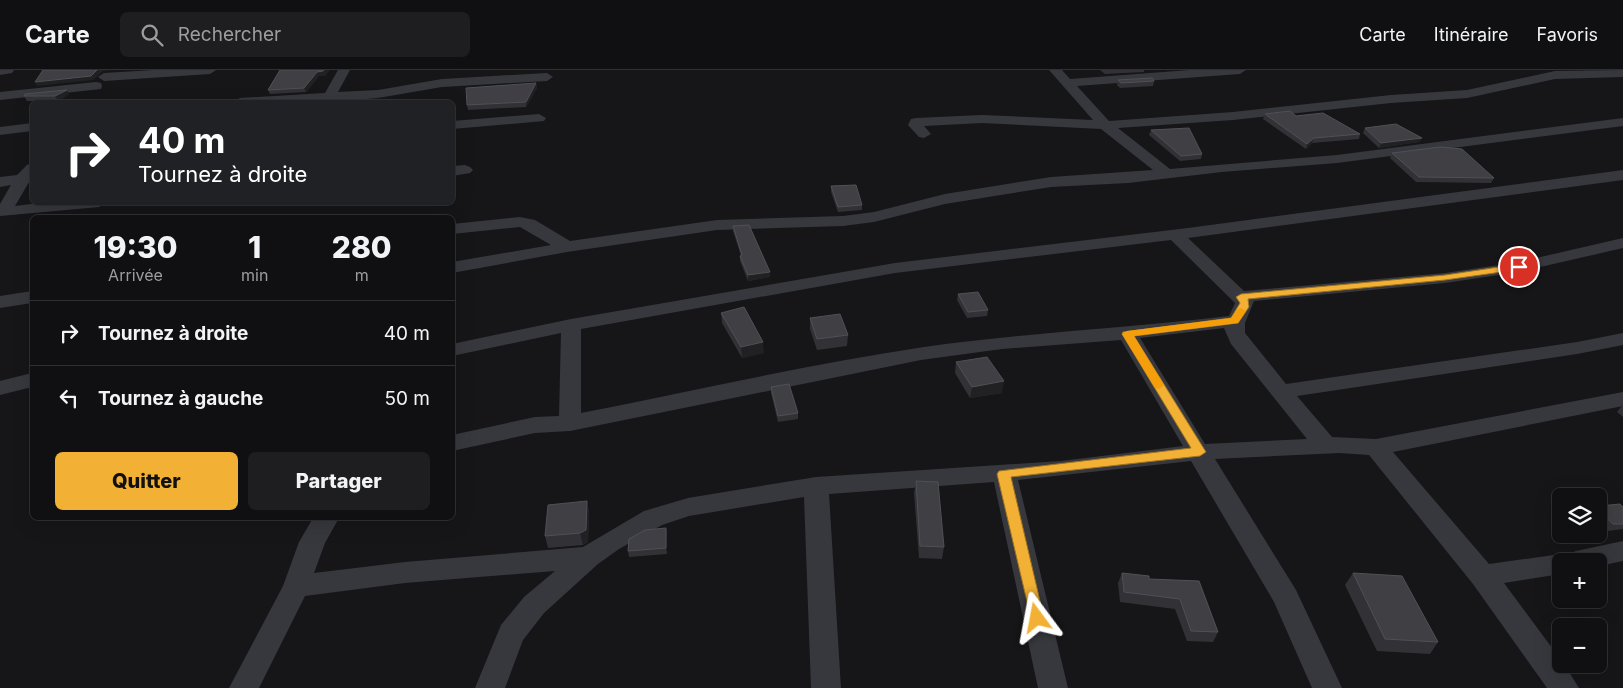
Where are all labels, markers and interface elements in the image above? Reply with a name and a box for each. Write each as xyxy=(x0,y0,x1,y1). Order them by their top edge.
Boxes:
search box xyxy=(120,12,470,57)
text: Carte xyxy=(25,20,90,49)
icon: search xyxy=(138,21,166,49)
text: Rechercher xyxy=(178,23,281,46)
text: Carte xyxy=(1359,24,1406,45)
text: Itinéraire xyxy=(1434,24,1508,45)
text: Favoris xyxy=(1536,24,1598,45)
text: 40 m xyxy=(138,119,226,161)
icon: right xyxy=(55,120,120,185)
text: Tournez à droite xyxy=(138,161,307,187)
text: 19:30 xyxy=(93,229,178,265)
text: 1 xyxy=(248,229,261,265)
text: 280 xyxy=(332,229,392,265)
pin xyxy=(1498,246,1540,288)
icon: arrive xyxy=(1505,253,1533,281)
text: Arrivée xyxy=(108,265,163,285)
text: min xyxy=(241,265,268,285)
text: m xyxy=(355,265,369,285)
icon: right xyxy=(55,319,83,347)
text: Tournez à droite xyxy=(98,322,248,345)
text: 40 m xyxy=(384,322,430,345)
icon: left xyxy=(55,384,83,412)
text: Tournez à gauche xyxy=(98,387,263,410)
text: 50 m xyxy=(384,387,430,410)
button: Quitter xyxy=(55,452,238,510)
button: Partager xyxy=(248,452,430,510)
map controls xyxy=(1552,488,1607,673)
button: layers xyxy=(1552,488,1607,543)
button: + xyxy=(1552,553,1607,608)
position arrow xyxy=(1010,591,1062,643)
button: − xyxy=(1552,618,1607,673)

